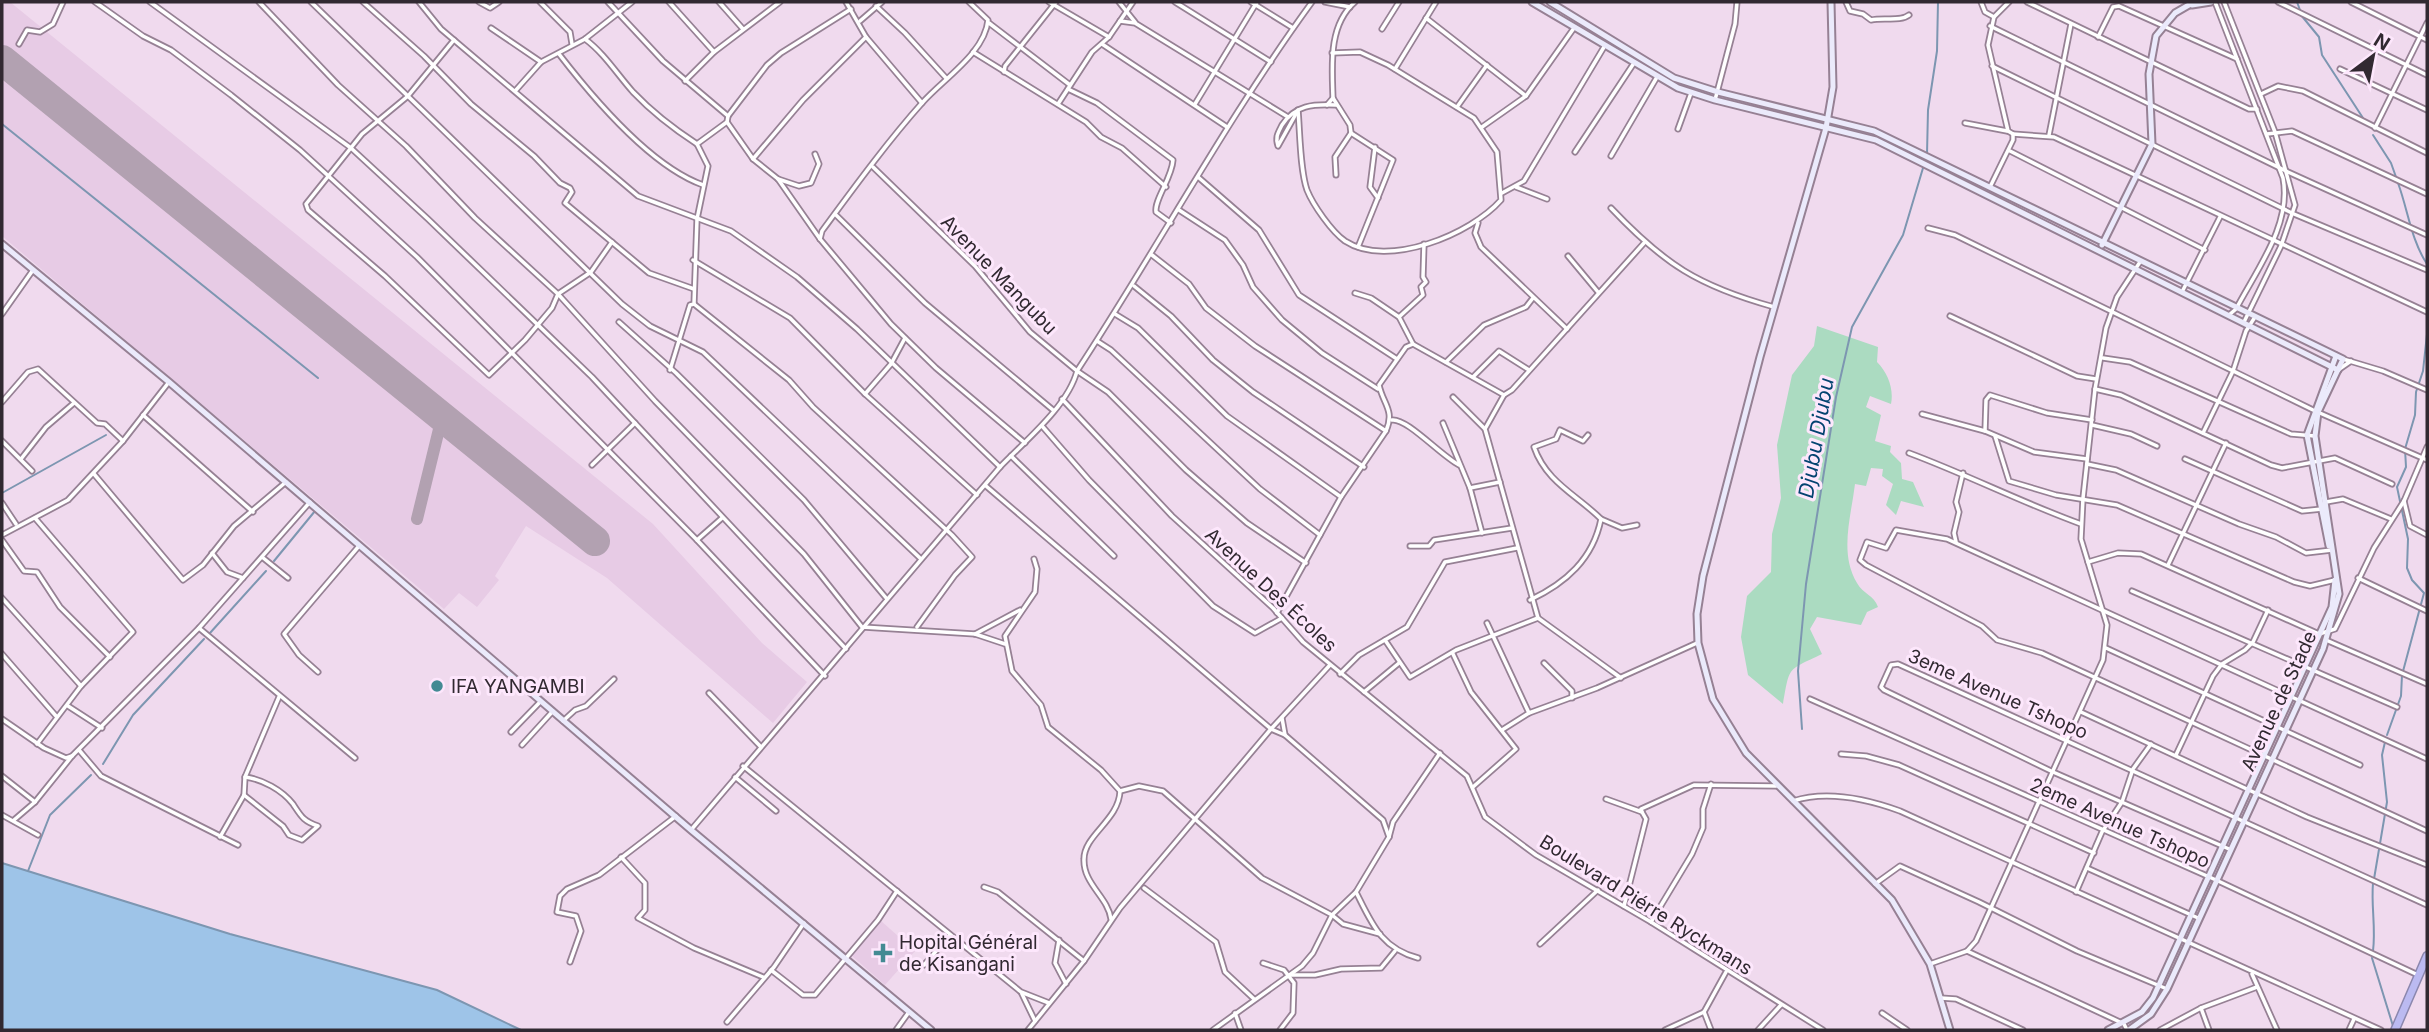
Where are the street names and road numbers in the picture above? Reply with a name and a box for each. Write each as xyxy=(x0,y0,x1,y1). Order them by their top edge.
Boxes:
street label: Avenue Mangubu xyxy=(936,211,1062,339)
street label: Avenue Des Écoles xyxy=(1200,522,1342,657)
street label: Avenue de Stade xyxy=(2236,627,2322,775)
street label: 3eme Avenue Tshopo xyxy=(1904,644,2092,744)
street label: 2eme Avenue Tshopo xyxy=(2027,773,2213,873)
street label: Boulevard Piérre Ryckmans xyxy=(1535,830,1757,980)

